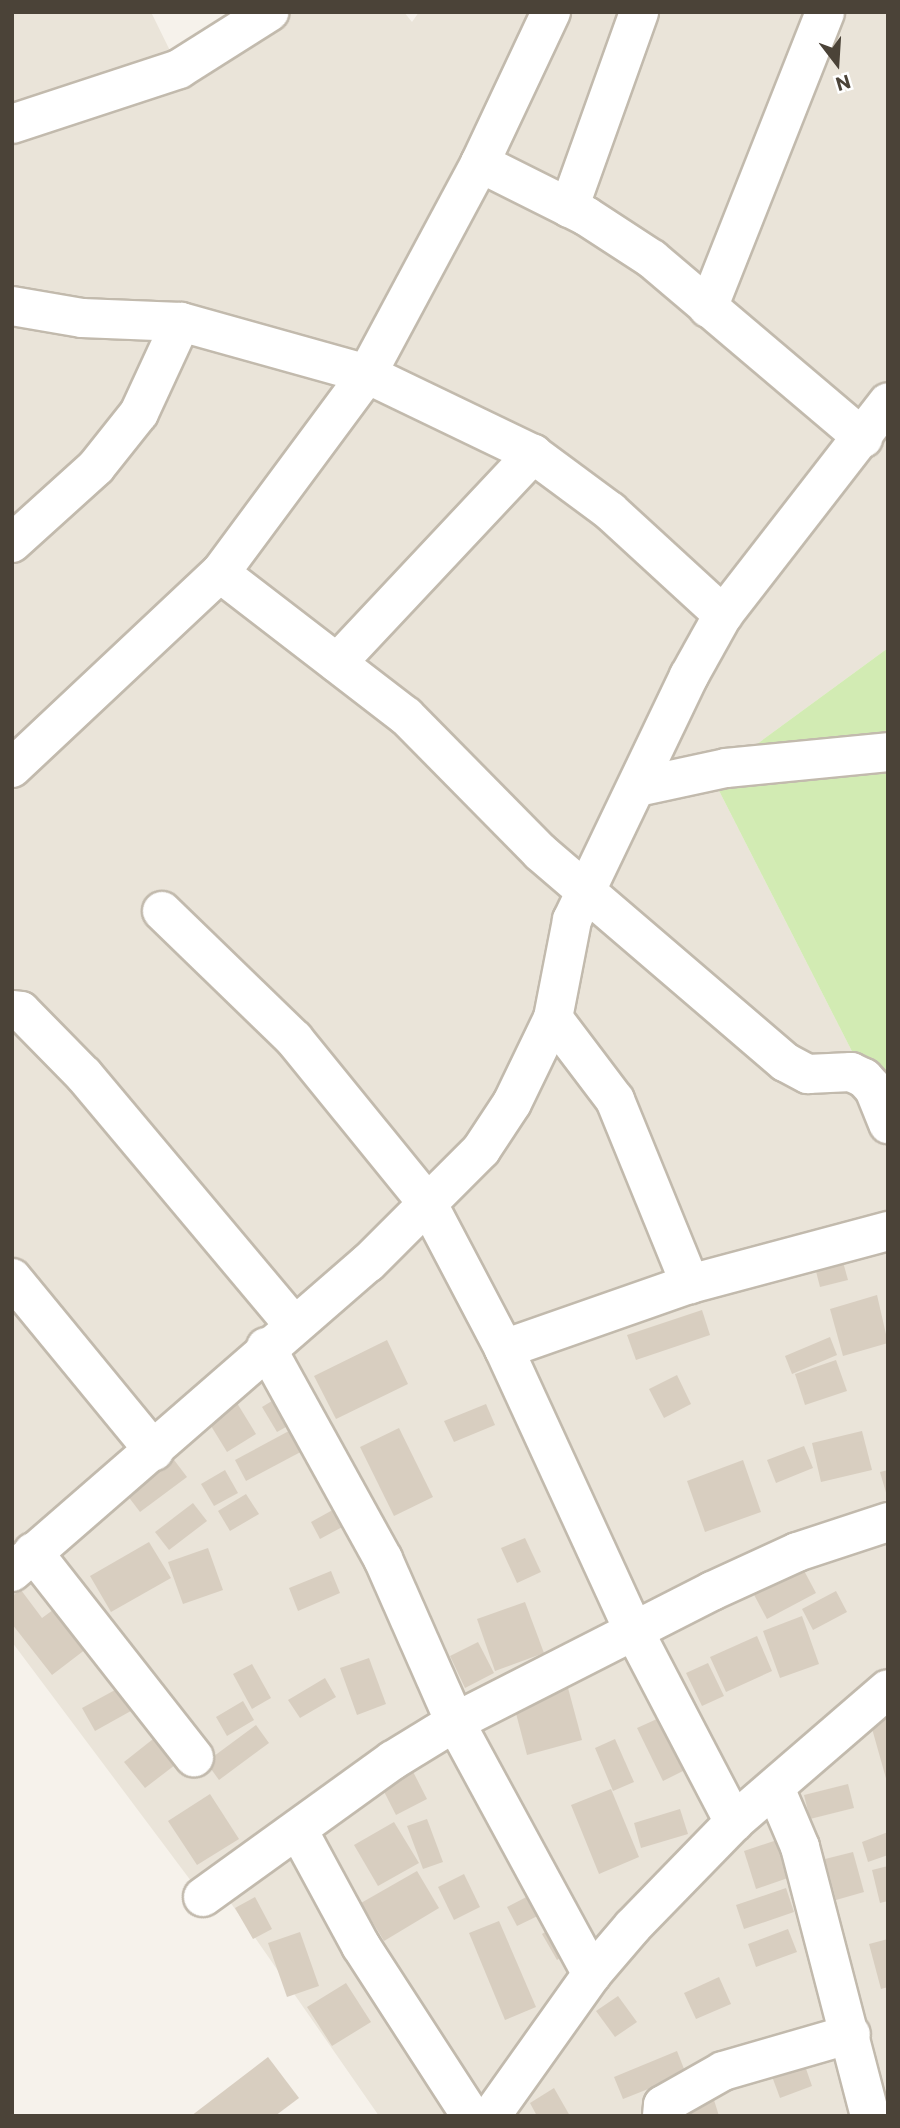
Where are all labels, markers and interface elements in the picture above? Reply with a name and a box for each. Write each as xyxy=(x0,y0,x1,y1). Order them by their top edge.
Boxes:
north arrow xyxy=(802,28,872,98)
text: N xyxy=(833,70,853,97)

